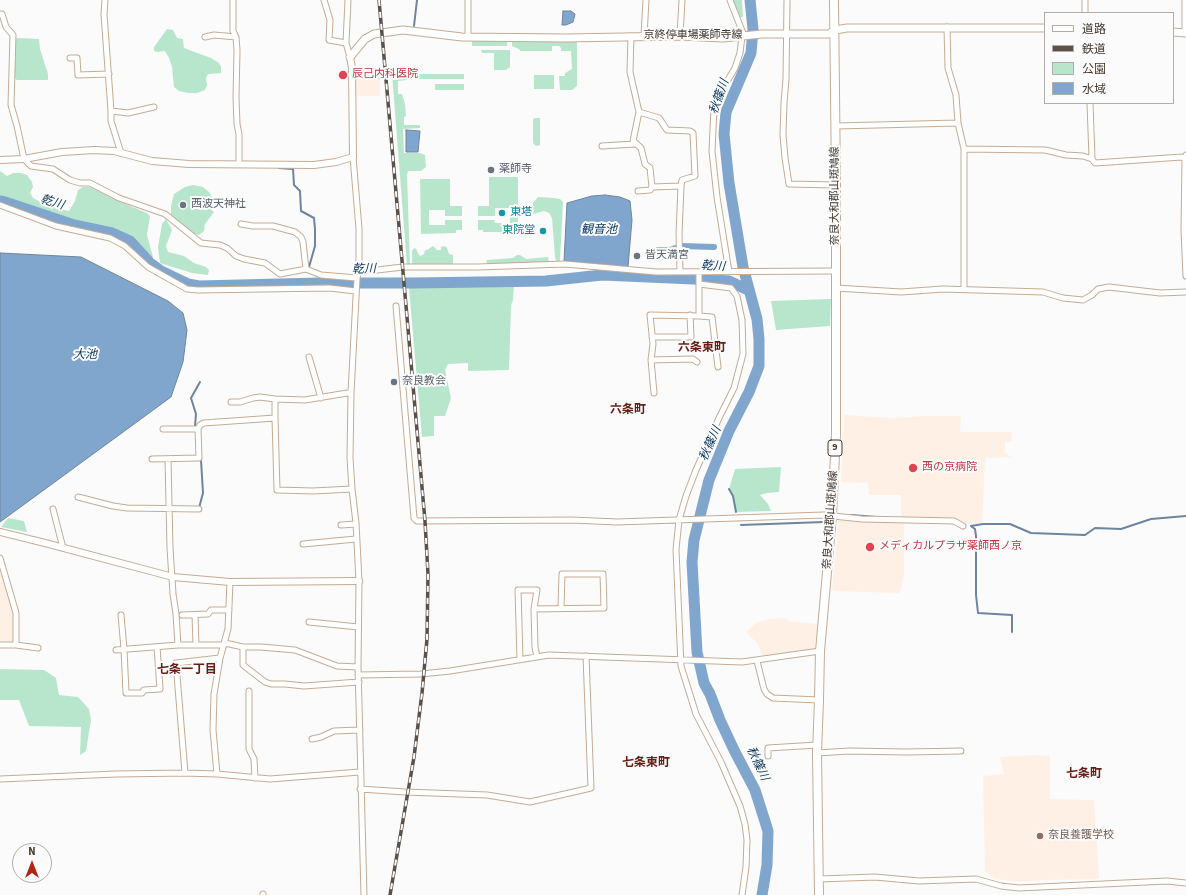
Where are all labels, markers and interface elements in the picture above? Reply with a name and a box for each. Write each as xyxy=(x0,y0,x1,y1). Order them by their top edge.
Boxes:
legend xyxy=(1044,12,1174,104)
text: 道路 xyxy=(1082,21,1106,38)
street label: 京終停車場薬師寺線 xyxy=(644,29,742,43)
text: 鉄道 xyxy=(1082,41,1106,58)
text: 公園 xyxy=(1082,61,1106,78)
place label: 辰己内科医院 xyxy=(352,68,418,82)
marker: 辰己内科医院 xyxy=(337,69,349,81)
water label: 秋篠川 xyxy=(707,78,733,116)
text: 水域 xyxy=(1082,81,1106,98)
street label: 奈良大和郡山斑鳩線 xyxy=(829,147,843,245)
place label: 薬師寺 xyxy=(499,163,532,177)
marker: 薬師寺 xyxy=(486,165,496,175)
water label: 乾川 xyxy=(38,193,66,213)
place label: 西波天神社 xyxy=(191,198,246,212)
marker: 西波天神社 xyxy=(178,200,188,210)
place label: 東塔 xyxy=(510,206,532,220)
marker: 東塔 xyxy=(497,208,507,218)
water label: 観音池 xyxy=(581,223,617,237)
place label: 東院堂 xyxy=(502,224,535,238)
marker: 東院堂 xyxy=(538,226,548,236)
place label: 皆天満宮 xyxy=(645,249,689,263)
marker: 皆天満宮 xyxy=(632,251,642,261)
water label: 乾川 xyxy=(701,259,725,275)
water label: 乾川 xyxy=(352,263,376,277)
district label: 六条東町 xyxy=(678,341,726,355)
water label: 大池 xyxy=(73,348,97,362)
place label: 奈良教会 xyxy=(402,375,446,389)
marker: 奈良教会 xyxy=(389,377,399,387)
district label: 六条町 xyxy=(610,403,646,417)
water label: 秋篠川 xyxy=(697,425,725,463)
road number: 9 xyxy=(828,440,842,456)
place label: 西の京病院 xyxy=(922,461,977,475)
marker: 西の京病院 xyxy=(907,462,919,474)
street label: 奈良大和郡山斑鳩線 xyxy=(821,470,841,570)
place label: メディカルプラザ薬師西ノ京 xyxy=(879,540,1022,554)
marker: メディカルプラザ薬師西ノ京 xyxy=(864,541,876,553)
district label: 七条一丁目 xyxy=(157,663,217,677)
water label: 秋篠川 xyxy=(743,745,771,783)
district label: 七条東町 xyxy=(622,756,670,770)
district label: 七条町 xyxy=(1066,767,1102,781)
place label: 奈良養護学校 xyxy=(1048,829,1114,843)
marker: 奈良養護学校 xyxy=(1035,831,1045,841)
north arrow xyxy=(12,843,52,883)
text: N xyxy=(28,844,36,859)

